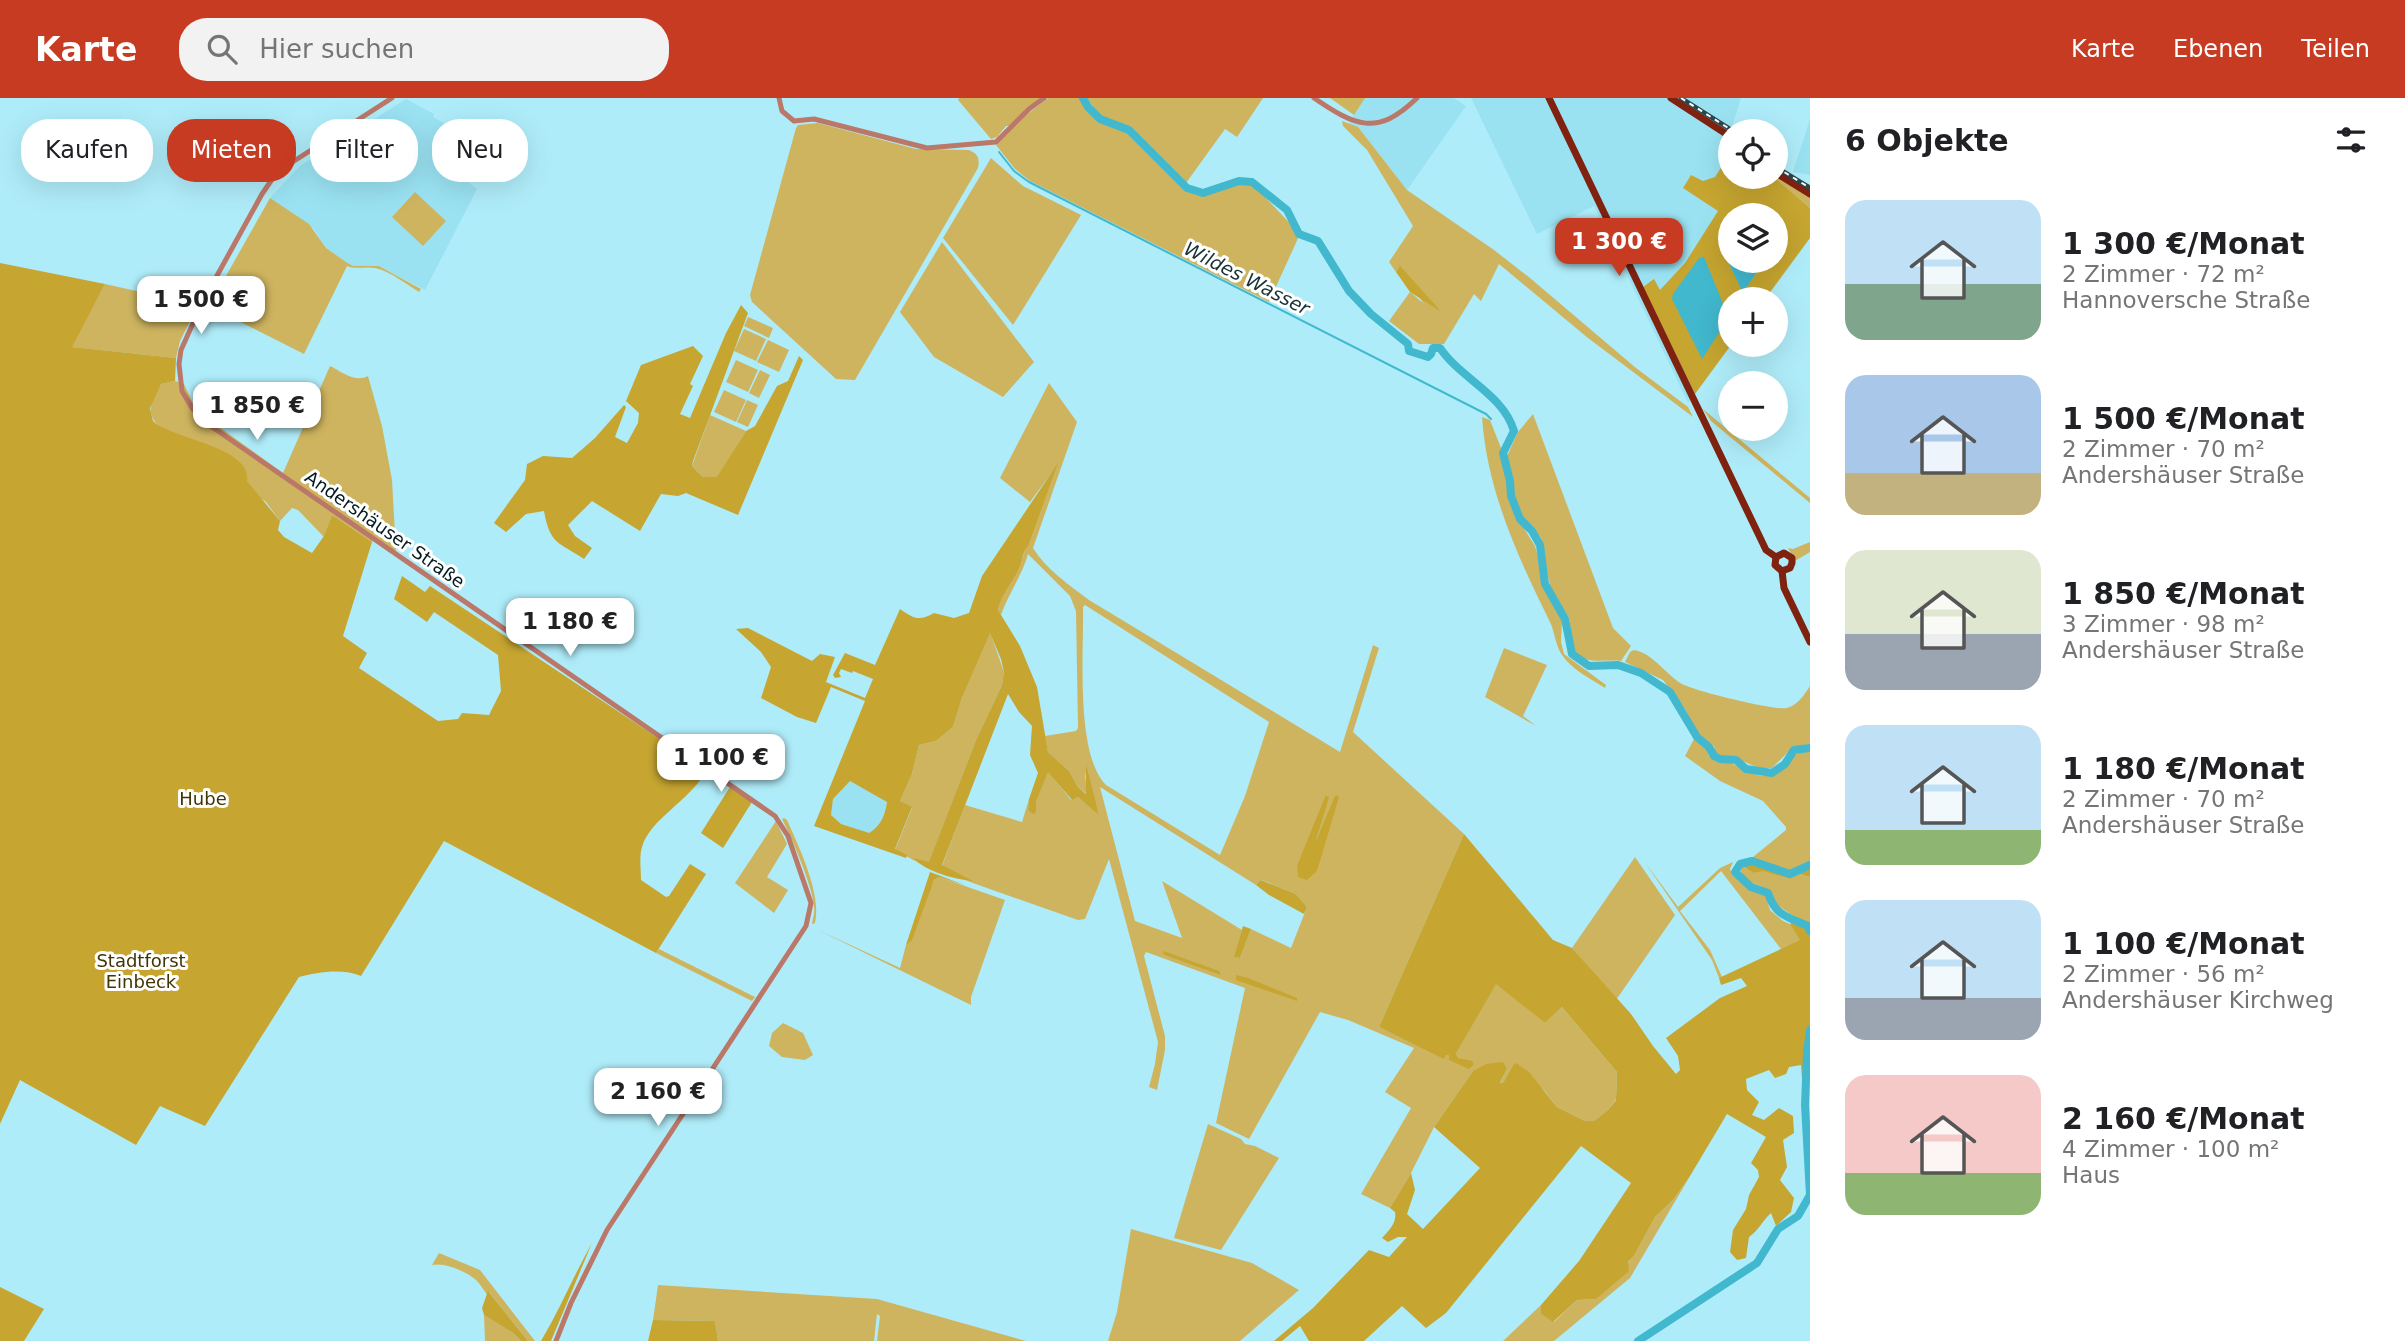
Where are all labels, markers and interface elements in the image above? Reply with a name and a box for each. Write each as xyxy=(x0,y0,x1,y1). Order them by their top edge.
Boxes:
search box xyxy=(179,18,669,81)
text: Karte xyxy=(35,30,137,69)
icon: search xyxy=(203,30,241,68)
text: Hier suchen xyxy=(259,34,414,64)
text: Karte xyxy=(2071,35,2135,63)
text: Ebenen xyxy=(2173,35,2263,63)
text: Teilen xyxy=(2301,35,2370,63)
chip: Kaufen xyxy=(21,119,153,182)
chip: Mieten xyxy=(167,119,296,182)
chip: Filter xyxy=(310,119,418,182)
chip: Neu xyxy=(432,119,528,182)
map controls xyxy=(1718,119,1788,441)
button: locate xyxy=(1718,119,1788,189)
icon: filters xyxy=(2332,121,2370,159)
text: 6 Objekte xyxy=(1845,123,2009,158)
button: layers xyxy=(1718,203,1788,273)
pin: 1 300 € xyxy=(1554,218,1684,278)
text: 1 300 €/Monat xyxy=(2062,226,2305,261)
text: 1 300 € xyxy=(1571,228,1667,254)
icon: home xyxy=(1901,228,1985,312)
water label: Wildes Wasser xyxy=(1181,237,1314,320)
text: 2 Zimmer · 72 m² xyxy=(2062,261,2265,287)
pin: 1 500 € xyxy=(136,276,266,336)
text: 1 500 € xyxy=(153,286,249,312)
button: + xyxy=(1718,287,1788,357)
text: Hannoversche Straße xyxy=(2062,287,2310,313)
button: − xyxy=(1718,371,1788,441)
pin: 1 850 € xyxy=(192,382,322,442)
text: 1 850 € xyxy=(209,392,305,418)
text: 1 500 €/Monat xyxy=(2062,401,2305,436)
icon: home xyxy=(1901,403,1985,487)
text: 2 Zimmer · 70 m² xyxy=(2062,436,2265,462)
text: Andershäuser Straße xyxy=(2062,462,2304,488)
street label: Andershäuser Straße xyxy=(301,466,469,592)
text: 1 850 €/Monat xyxy=(2062,576,2305,611)
icon: home xyxy=(1901,578,1985,662)
pin: 1 180 € xyxy=(505,598,635,658)
text: 1 180 € xyxy=(522,608,618,634)
text: 3 Zimmer · 98 m² xyxy=(2062,611,2265,637)
text: Andershäuser Straße xyxy=(2062,637,2304,663)
pin: 1 100 € xyxy=(656,734,786,794)
text: 1 100 € xyxy=(673,744,769,770)
text: 1 180 €/Monat xyxy=(2062,751,2305,786)
icon: home xyxy=(1901,753,1985,837)
text: 2 Zimmer · 70 m² xyxy=(2062,786,2265,812)
park label: Hube xyxy=(179,788,227,809)
text: Andershäuser Straße xyxy=(2062,812,2304,838)
text: 1 100 €/Monat xyxy=(2062,926,2305,961)
icon: home xyxy=(1901,928,1985,1012)
park label: Stadtforst Einbeck xyxy=(96,950,186,992)
text: 2 Zimmer · 56 m² xyxy=(2062,961,2265,987)
text: Andershäuser Kirchweg xyxy=(2062,987,2334,1013)
pin: 2 160 € xyxy=(593,1068,723,1128)
text: 2 160 € xyxy=(610,1078,706,1104)
text: 2 160 €/Monat xyxy=(2062,1101,2305,1136)
icon: home xyxy=(1901,1103,1985,1187)
text: 4 Zimmer · 100 m² xyxy=(2062,1136,2279,1162)
text: Haus xyxy=(2062,1162,2120,1188)

